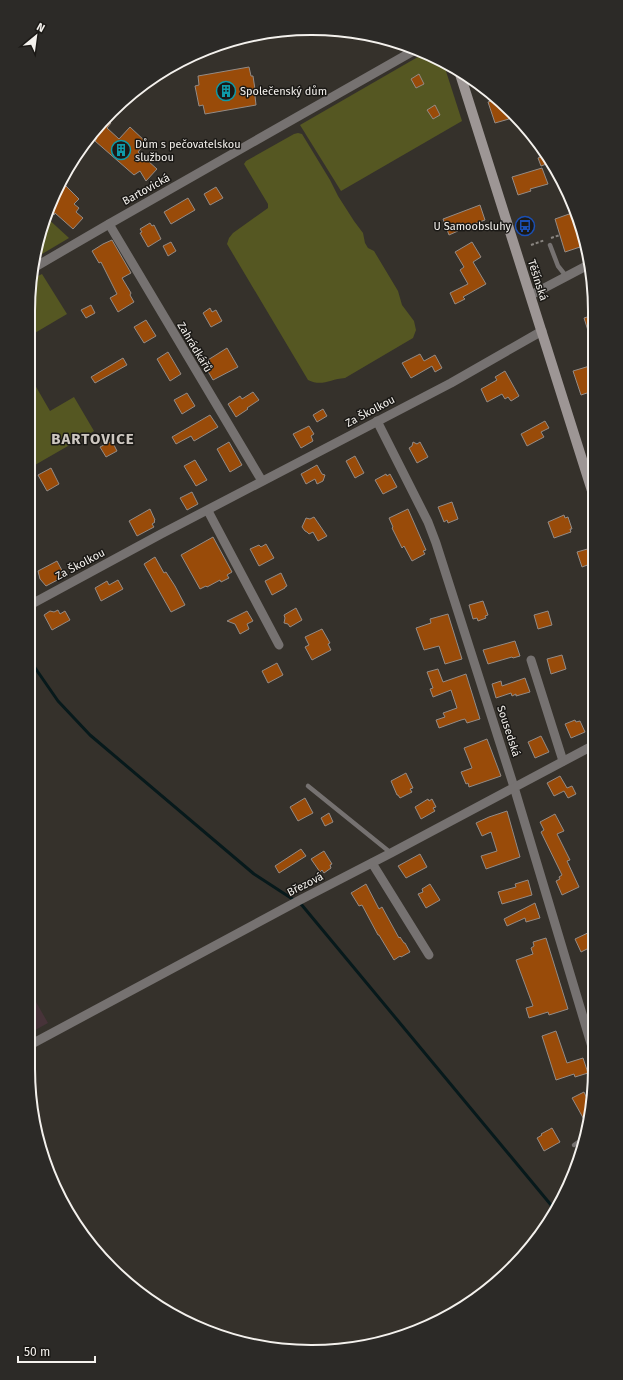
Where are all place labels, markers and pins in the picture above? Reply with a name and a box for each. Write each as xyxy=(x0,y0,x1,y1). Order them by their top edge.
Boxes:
building icon: Společenský dům xyxy=(215,80,237,102)
place label: Společenský dům xyxy=(240,85,327,98)
place label: Dům s pečovatelskou službou xyxy=(135,138,241,164)
building icon: Dům s pečovatelskou službou xyxy=(110,139,132,161)
bus stop icon: U Samoobsluhy xyxy=(514,215,536,237)
place label: U Samoobsluhy xyxy=(433,220,512,233)

